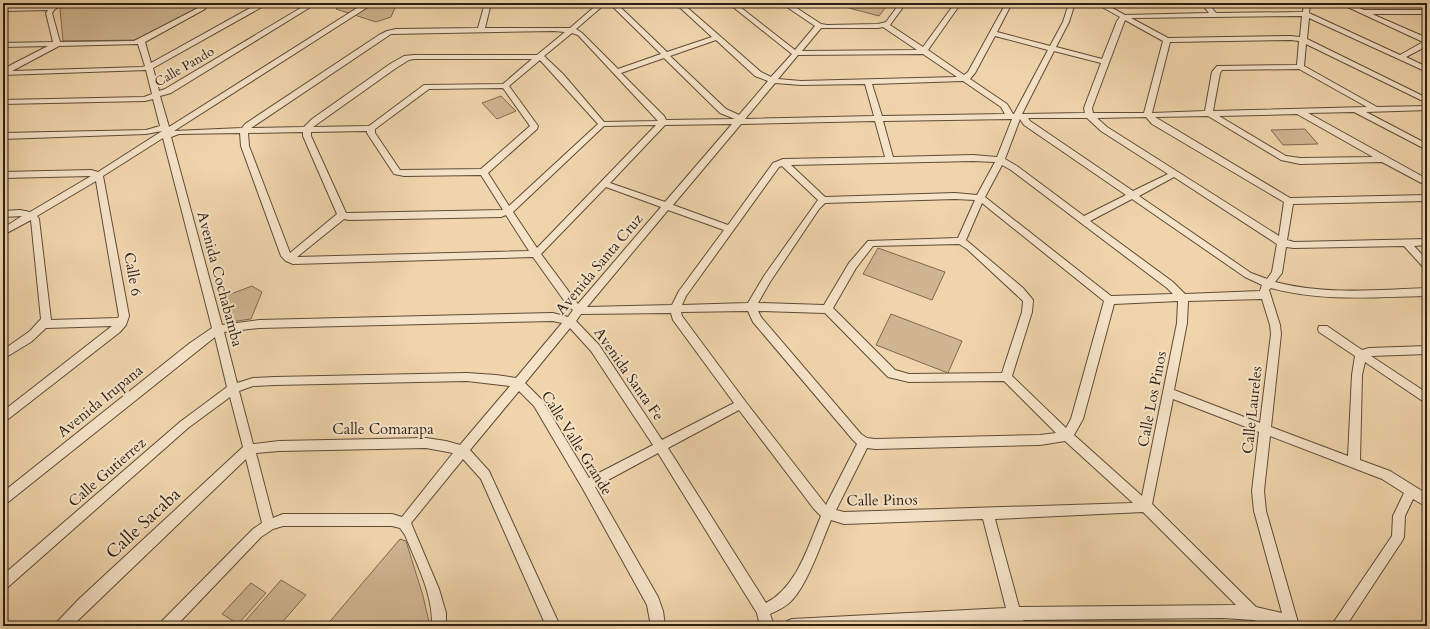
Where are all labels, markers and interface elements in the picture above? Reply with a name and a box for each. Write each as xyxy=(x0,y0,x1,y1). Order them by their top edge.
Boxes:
street label: Calle Pando xyxy=(151,43,218,91)
street label: Avenida Cochabamba xyxy=(192,209,248,349)
street label: Avenida Santa Cruz xyxy=(551,209,647,319)
street label: Calle 6 xyxy=(119,251,147,298)
street label: Avenida Santa Fe xyxy=(589,323,669,425)
street label: Calle Los Pinos xyxy=(1133,349,1171,449)
street label: Avenida Irupana xyxy=(53,360,147,442)
street label: Calle Laureles xyxy=(1237,365,1267,455)
street label: Calle Valle Grande xyxy=(537,387,617,499)
street label: Calle Comarapa xyxy=(332,419,434,439)
street label: Calle Gutierrez xyxy=(64,433,150,511)
street label: Calle Sacaba xyxy=(100,482,186,565)
street label: Calle Pinos xyxy=(846,489,918,511)

